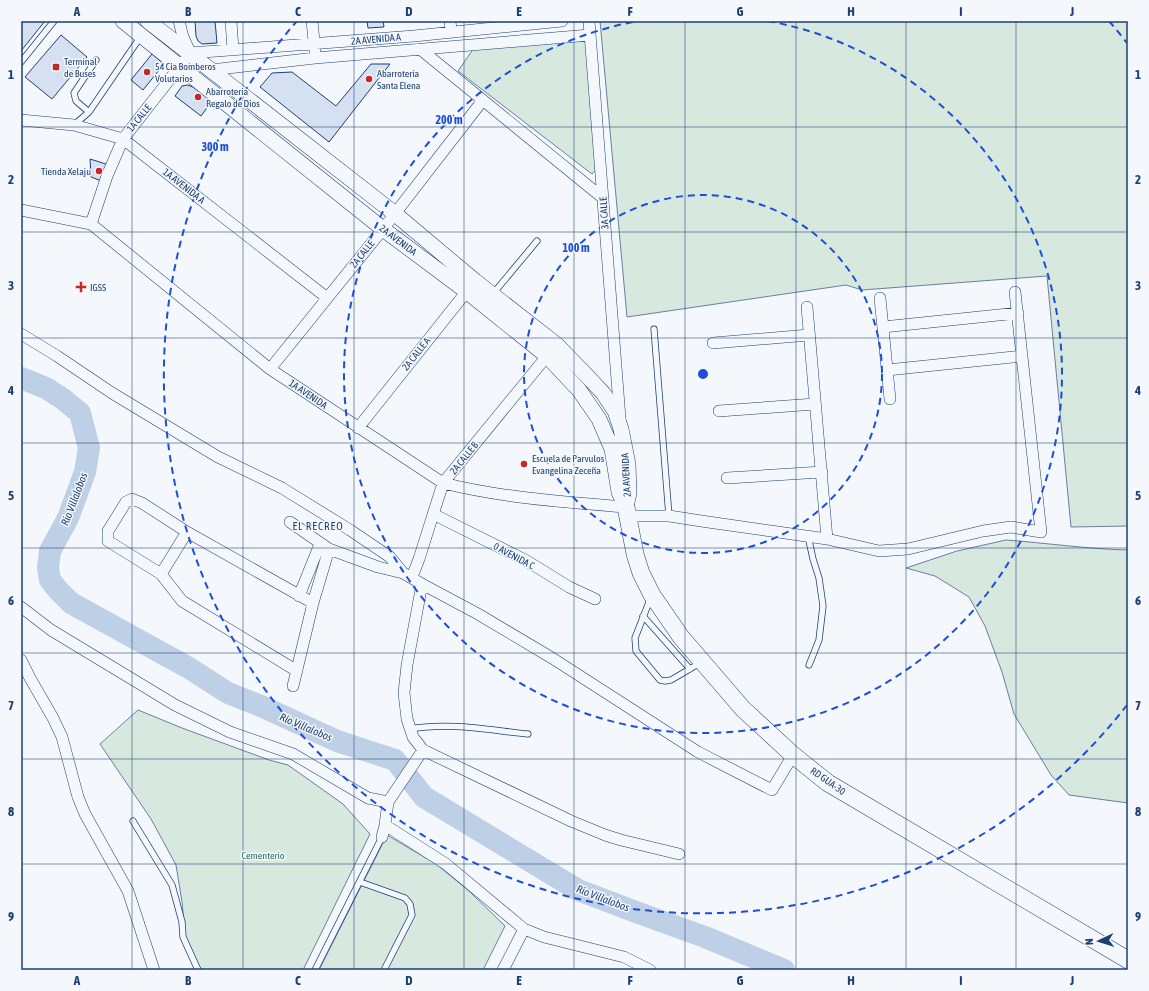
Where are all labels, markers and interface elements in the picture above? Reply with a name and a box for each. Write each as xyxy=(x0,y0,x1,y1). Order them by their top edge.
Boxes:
text: A xyxy=(73,4,81,19)
text: B xyxy=(185,4,192,19)
text: C xyxy=(295,4,301,19)
text: D xyxy=(405,4,413,19)
text: E xyxy=(516,4,522,19)
text: F xyxy=(627,4,633,19)
text: G xyxy=(737,4,744,19)
text: H xyxy=(847,4,855,19)
text: I xyxy=(959,4,963,19)
text: J xyxy=(1069,4,1074,19)
street label: 2A AVENIDA A xyxy=(351,31,402,47)
place label: Terminal de Buses xyxy=(64,56,97,79)
place label: 54 Cía Bomberos Volutarios xyxy=(155,61,216,84)
marker: Terminal de Buses xyxy=(51,62,61,72)
text: 1 xyxy=(8,67,14,82)
marker: 54 Cía Bomberos Volutarios xyxy=(142,67,152,77)
text: 1 xyxy=(1135,67,1141,82)
place label: Abarroteria Santa Elena xyxy=(377,68,421,91)
marker: Abarroteria Santa Elena xyxy=(364,74,374,84)
place label: Abarroteria Regalo de Dios xyxy=(206,86,260,109)
marker: Abarroteria Regalo de Dios xyxy=(193,92,203,102)
street label: 1A CALLE xyxy=(125,101,154,134)
text: 200 m xyxy=(435,113,463,127)
text: 300 m xyxy=(201,140,229,154)
place label: Tienda Xelaju xyxy=(41,166,91,177)
marker: Tienda Xelaju xyxy=(94,166,104,176)
street label: 1A AVENIDA A xyxy=(161,166,207,206)
text: 2 xyxy=(8,172,14,187)
text: 2 xyxy=(1135,172,1141,187)
street label: 3A CALLE xyxy=(597,196,611,230)
street label: 2A AVENIDA xyxy=(377,222,419,258)
street label: 2A CALLE xyxy=(348,237,377,270)
text: 100 m xyxy=(562,241,590,255)
text: 3 xyxy=(8,278,14,293)
text: 3 xyxy=(1135,278,1141,293)
marker: IGSS xyxy=(75,281,87,293)
place label: IGSS xyxy=(90,282,106,293)
street label: 2A CALLE A xyxy=(400,335,432,373)
centre of rings xyxy=(696,367,710,381)
street label: 1A AVENIDA xyxy=(287,377,329,411)
text: 4 xyxy=(7,383,14,398)
text: 4 xyxy=(1134,383,1141,398)
street label: 2A CALLE B xyxy=(448,439,481,476)
place label: Escuela de Parvulos Evangelina Zeceña xyxy=(532,453,605,476)
street label: 2A AVENIDA xyxy=(619,453,633,497)
marker: Escuela de Parvulos Evangelina Zeceña xyxy=(519,459,529,469)
water label: Río Villalobos xyxy=(58,471,90,527)
text: 5 xyxy=(8,488,14,503)
text: 5 xyxy=(1135,488,1141,503)
district label: EL RECREO xyxy=(292,520,344,532)
street label: 0 AVENIDA C xyxy=(492,541,537,572)
text: 6 xyxy=(8,593,14,608)
text: 6 xyxy=(1135,593,1141,608)
text: 7 xyxy=(8,698,14,713)
text: 7 xyxy=(1135,698,1141,713)
water label: Río Villalobos xyxy=(278,711,334,743)
street label: RD GUA-30 xyxy=(808,765,848,797)
text: 8 xyxy=(8,804,14,819)
text: 8 xyxy=(1135,804,1141,819)
park label: Cementerio xyxy=(242,850,285,861)
water label: Río Villalobos xyxy=(575,882,631,914)
text: 9 xyxy=(8,909,14,924)
text: 9 xyxy=(1135,909,1141,924)
north arrow xyxy=(1079,921,1119,961)
text: N xyxy=(1083,938,1095,945)
text: A xyxy=(73,973,81,988)
text: B xyxy=(185,973,192,988)
text: C xyxy=(295,973,301,988)
text: D xyxy=(405,973,413,988)
text: E xyxy=(516,973,522,988)
text: F xyxy=(627,973,633,988)
text: G xyxy=(737,973,744,988)
text: H xyxy=(847,973,855,988)
text: I xyxy=(959,973,963,988)
text: J xyxy=(1069,973,1074,988)

